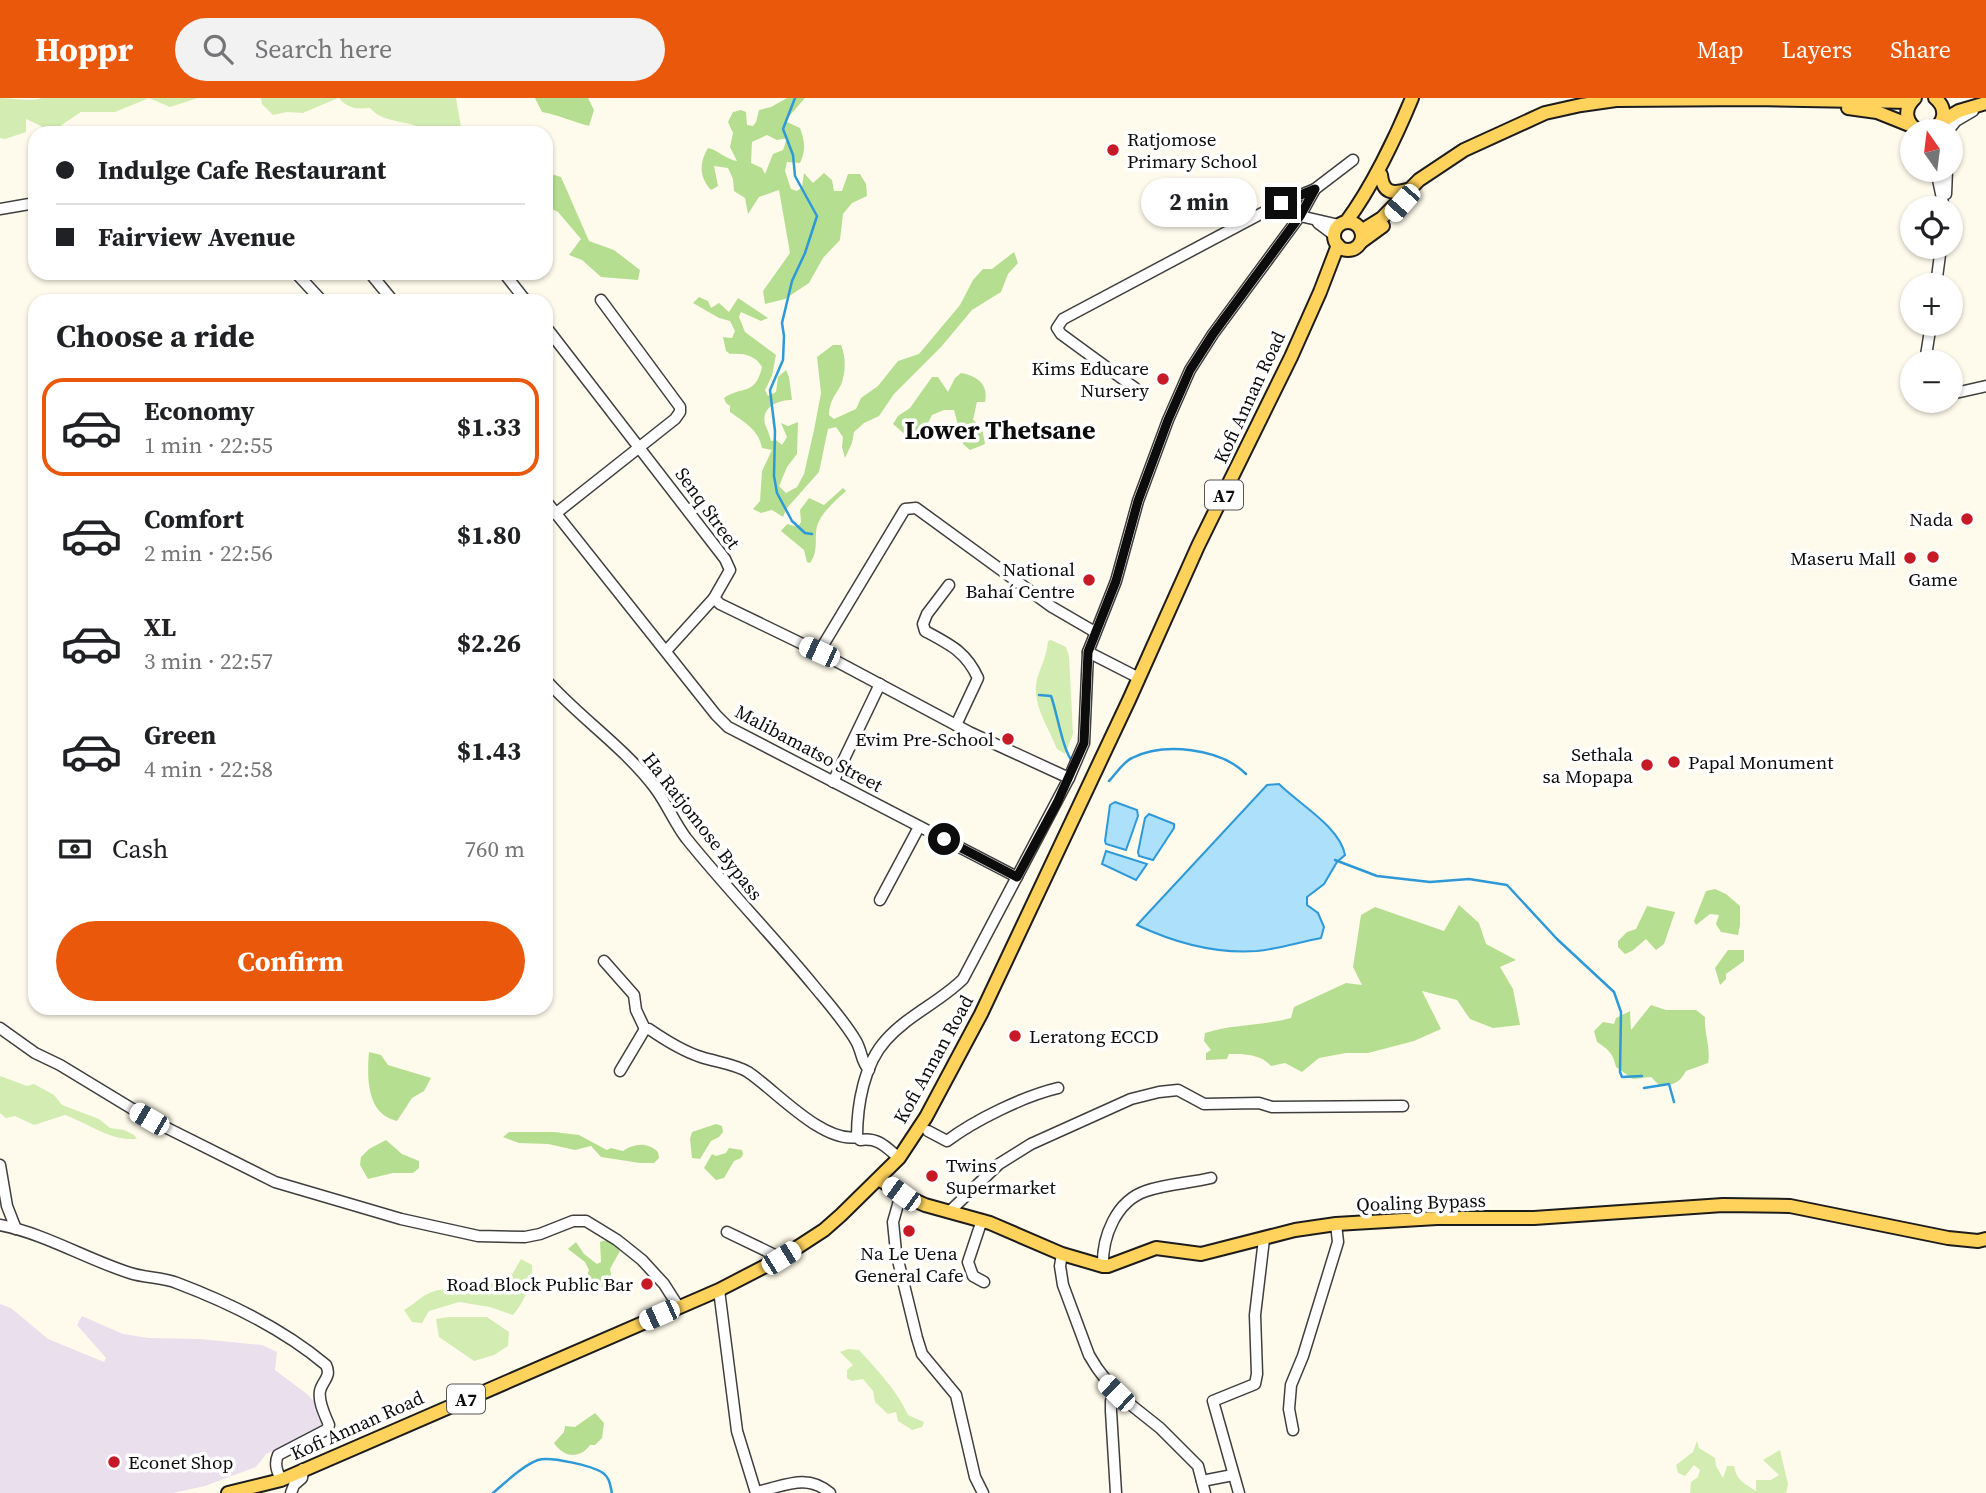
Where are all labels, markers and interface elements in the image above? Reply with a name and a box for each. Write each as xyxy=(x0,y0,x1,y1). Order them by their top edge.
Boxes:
search box xyxy=(175,18,665,81)
text: Hoppr xyxy=(35,27,133,72)
icon: search xyxy=(199,30,237,68)
text: Search here xyxy=(255,31,392,67)
text: Map xyxy=(1697,33,1744,66)
text: Layers xyxy=(1782,33,1852,66)
text: Share xyxy=(1890,33,1951,66)
north arrow xyxy=(1900,119,1964,182)
map controls xyxy=(1900,119,1963,413)
place label: Ratjomose Primary School xyxy=(1127,126,1258,174)
marker: Ratjomose Primary School xyxy=(1105,142,1121,158)
text: Indulge Cafe Restaurant xyxy=(98,152,386,188)
callout: 2 min xyxy=(1141,178,1256,228)
car xyxy=(1381,180,1424,226)
text: 2 min xyxy=(1169,186,1229,218)
route end xyxy=(1265,187,1297,219)
button: locate xyxy=(1900,196,1963,259)
text: Fairview Avenue xyxy=(98,219,295,255)
button: + xyxy=(1900,273,1963,336)
text: Choose a ride xyxy=(56,314,255,358)
street label: Kofi Annan Road xyxy=(1207,327,1291,467)
button: − xyxy=(1900,350,1963,413)
place label: Kims Educare Nursery xyxy=(1032,355,1149,403)
marker: Kims Educare Nursery xyxy=(1155,371,1171,387)
text: Economy xyxy=(144,393,255,429)
icon: car xyxy=(60,396,123,459)
text: $1.33 xyxy=(457,409,521,445)
district label: Lower Thetsane xyxy=(905,412,1095,448)
text: 1 min · 22:55 xyxy=(144,429,273,461)
street label: Senq Street xyxy=(670,462,747,555)
road number: A7 xyxy=(1205,480,1243,510)
text: Comfort xyxy=(144,501,244,537)
icon: car xyxy=(60,504,123,567)
place label: Nada xyxy=(1909,506,1953,532)
marker: Nada xyxy=(1959,511,1975,527)
text: $1.80 xyxy=(457,517,521,553)
text: 2 min · 22:56 xyxy=(144,537,273,569)
place label: Maseru Mall xyxy=(1790,545,1896,571)
marker: Game xyxy=(1925,549,1941,565)
marker: Maseru Mall xyxy=(1902,550,1918,566)
place label: National Bahaí Centre xyxy=(965,556,1075,604)
place label: Game xyxy=(1908,566,1958,592)
marker: National Bahaí Centre xyxy=(1081,572,1097,588)
text: XL xyxy=(144,609,176,645)
icon: car xyxy=(60,612,123,675)
text: $2.26 xyxy=(457,625,521,661)
car xyxy=(796,634,843,670)
text: 3 min · 22:57 xyxy=(144,645,273,677)
street label: Malibamatso Street xyxy=(731,698,888,798)
text: Green xyxy=(144,717,216,753)
icon: car xyxy=(60,720,123,783)
place label: Evim Pre-School xyxy=(855,726,994,752)
marker: Evim Pre-School xyxy=(1000,731,1016,747)
text: $1.43 xyxy=(457,733,521,769)
place label: Sethala sa Mopapa xyxy=(1543,741,1633,789)
street label: Ha Ratjomose Bypass xyxy=(637,747,769,905)
place label: Papal Monument xyxy=(1688,749,1834,775)
text: 4 min · 22:58 xyxy=(144,753,273,785)
marker: Papal Monument xyxy=(1666,754,1682,770)
marker: Sethala sa Mopapa xyxy=(1639,757,1655,773)
route start xyxy=(928,823,960,855)
icon: cash xyxy=(56,830,94,868)
text: Cash xyxy=(112,831,168,867)
text: 760 m xyxy=(464,833,525,865)
button: Confirm xyxy=(56,921,525,1001)
street label: Kofi Annan Road xyxy=(887,990,979,1128)
place label: Leratong ECCD xyxy=(1029,1023,1159,1049)
marker: Leratong ECCD xyxy=(1007,1028,1023,1044)
car xyxy=(126,1099,173,1139)
place label: Twins Supermarket xyxy=(946,1152,1056,1200)
marker: Twins Supermarket xyxy=(924,1168,940,1184)
car xyxy=(878,1173,925,1215)
street label: Qoaling Bypass xyxy=(1356,1187,1486,1217)
marker: Na Le Uena General Cafe xyxy=(901,1223,917,1239)
car xyxy=(758,1238,805,1278)
place label: Na Le Uena General Cafe xyxy=(854,1240,964,1288)
place label: Road Block Public Bar xyxy=(446,1271,633,1297)
marker: Road Block Public Bar xyxy=(639,1276,655,1292)
car xyxy=(636,1297,683,1333)
car xyxy=(1094,1371,1139,1415)
street label: Kofi Annan Road xyxy=(286,1384,428,1466)
road number: A7 xyxy=(447,1384,485,1414)
place label: Econet Shop xyxy=(128,1449,233,1475)
marker: Econet Shop xyxy=(106,1454,122,1470)

